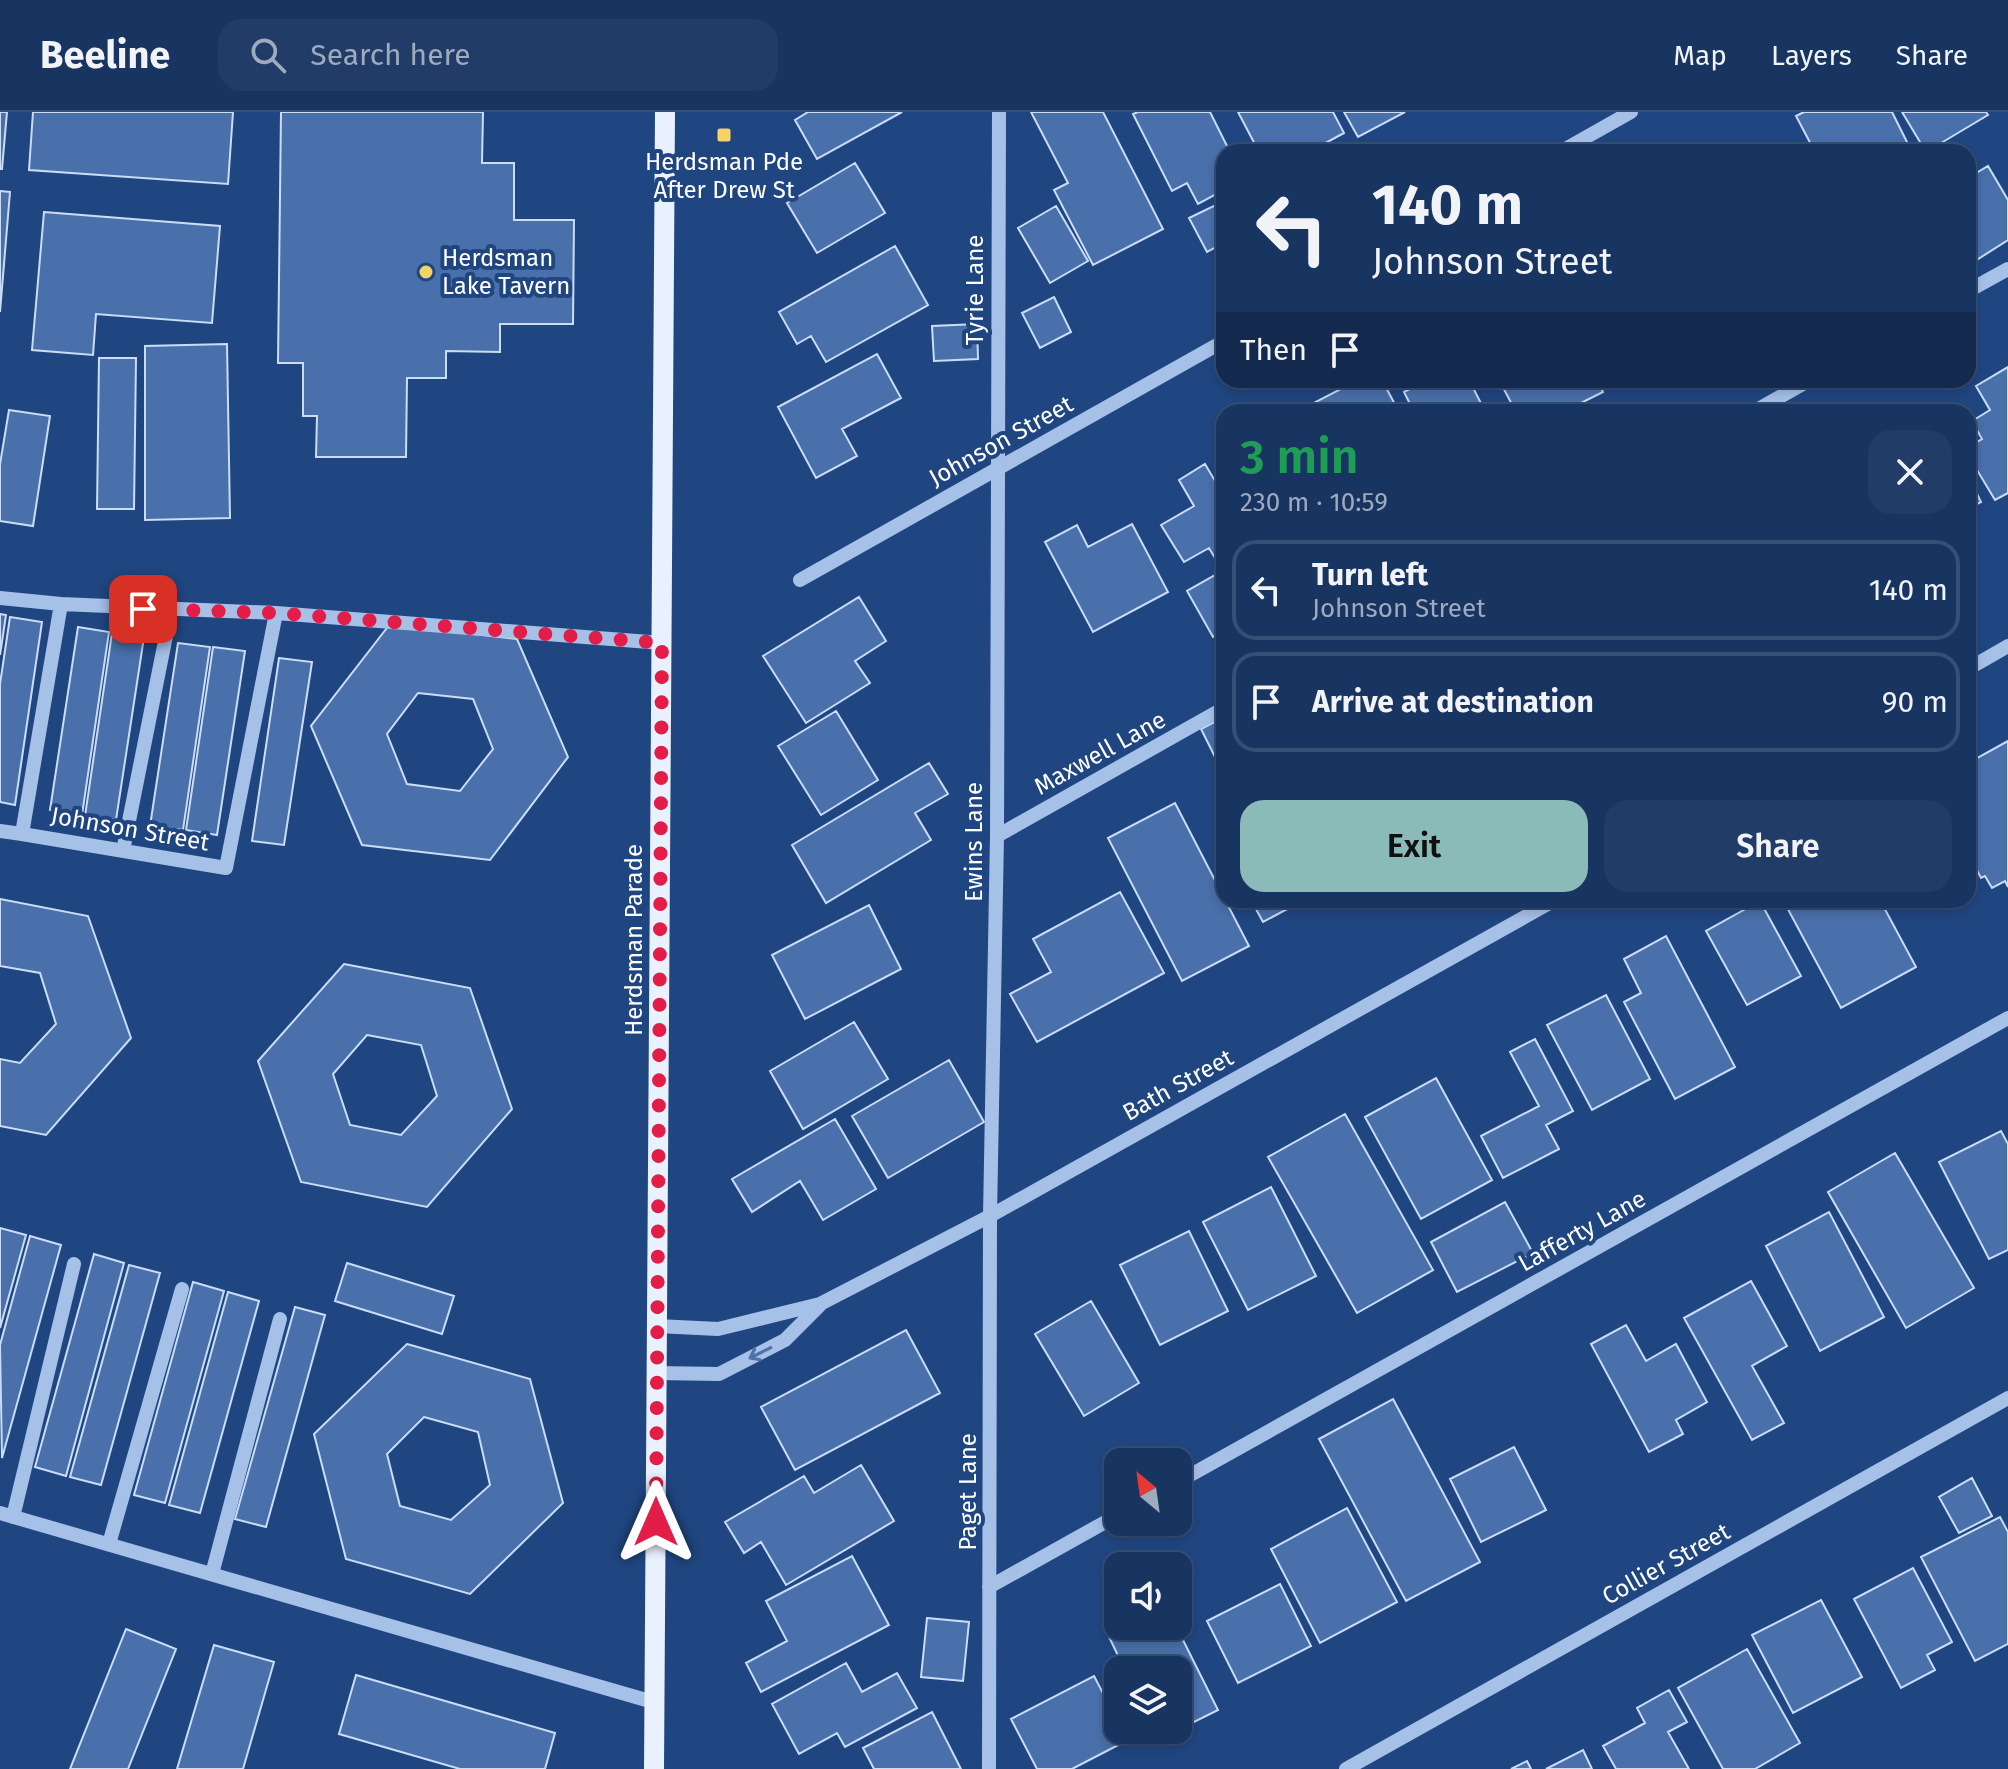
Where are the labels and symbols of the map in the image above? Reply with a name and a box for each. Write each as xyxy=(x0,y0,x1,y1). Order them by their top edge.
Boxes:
marker: Herdsman Pde After Drew St xyxy=(715,126,733,144)
place label: Herdsman Pde After Drew St xyxy=(645,148,803,204)
street label: Tyrie Lane xyxy=(961,235,989,345)
place label: Herdsman Lake Tavern xyxy=(442,244,570,300)
marker: Herdsman Lake Tavern xyxy=(417,263,435,281)
street label: Johnson Street xyxy=(924,390,1078,492)
pin xyxy=(109,575,177,643)
street label: Maxwell Lane xyxy=(1029,705,1171,801)
street label: Ewins Lane xyxy=(960,782,988,902)
street label: Johnson Street xyxy=(49,801,212,857)
street label: Herdsman Parade xyxy=(620,844,648,1036)
street label: Bath Street xyxy=(1118,1043,1238,1127)
street label: Lafferty Lane xyxy=(1513,1184,1651,1278)
one-way arrow xyxy=(749,1345,773,1361)
street label: Paget Lane xyxy=(954,1433,982,1551)
north arrow xyxy=(1104,1448,1192,1536)
position arrow xyxy=(614,1480,698,1564)
street label: Collier Street xyxy=(1597,1517,1735,1611)

